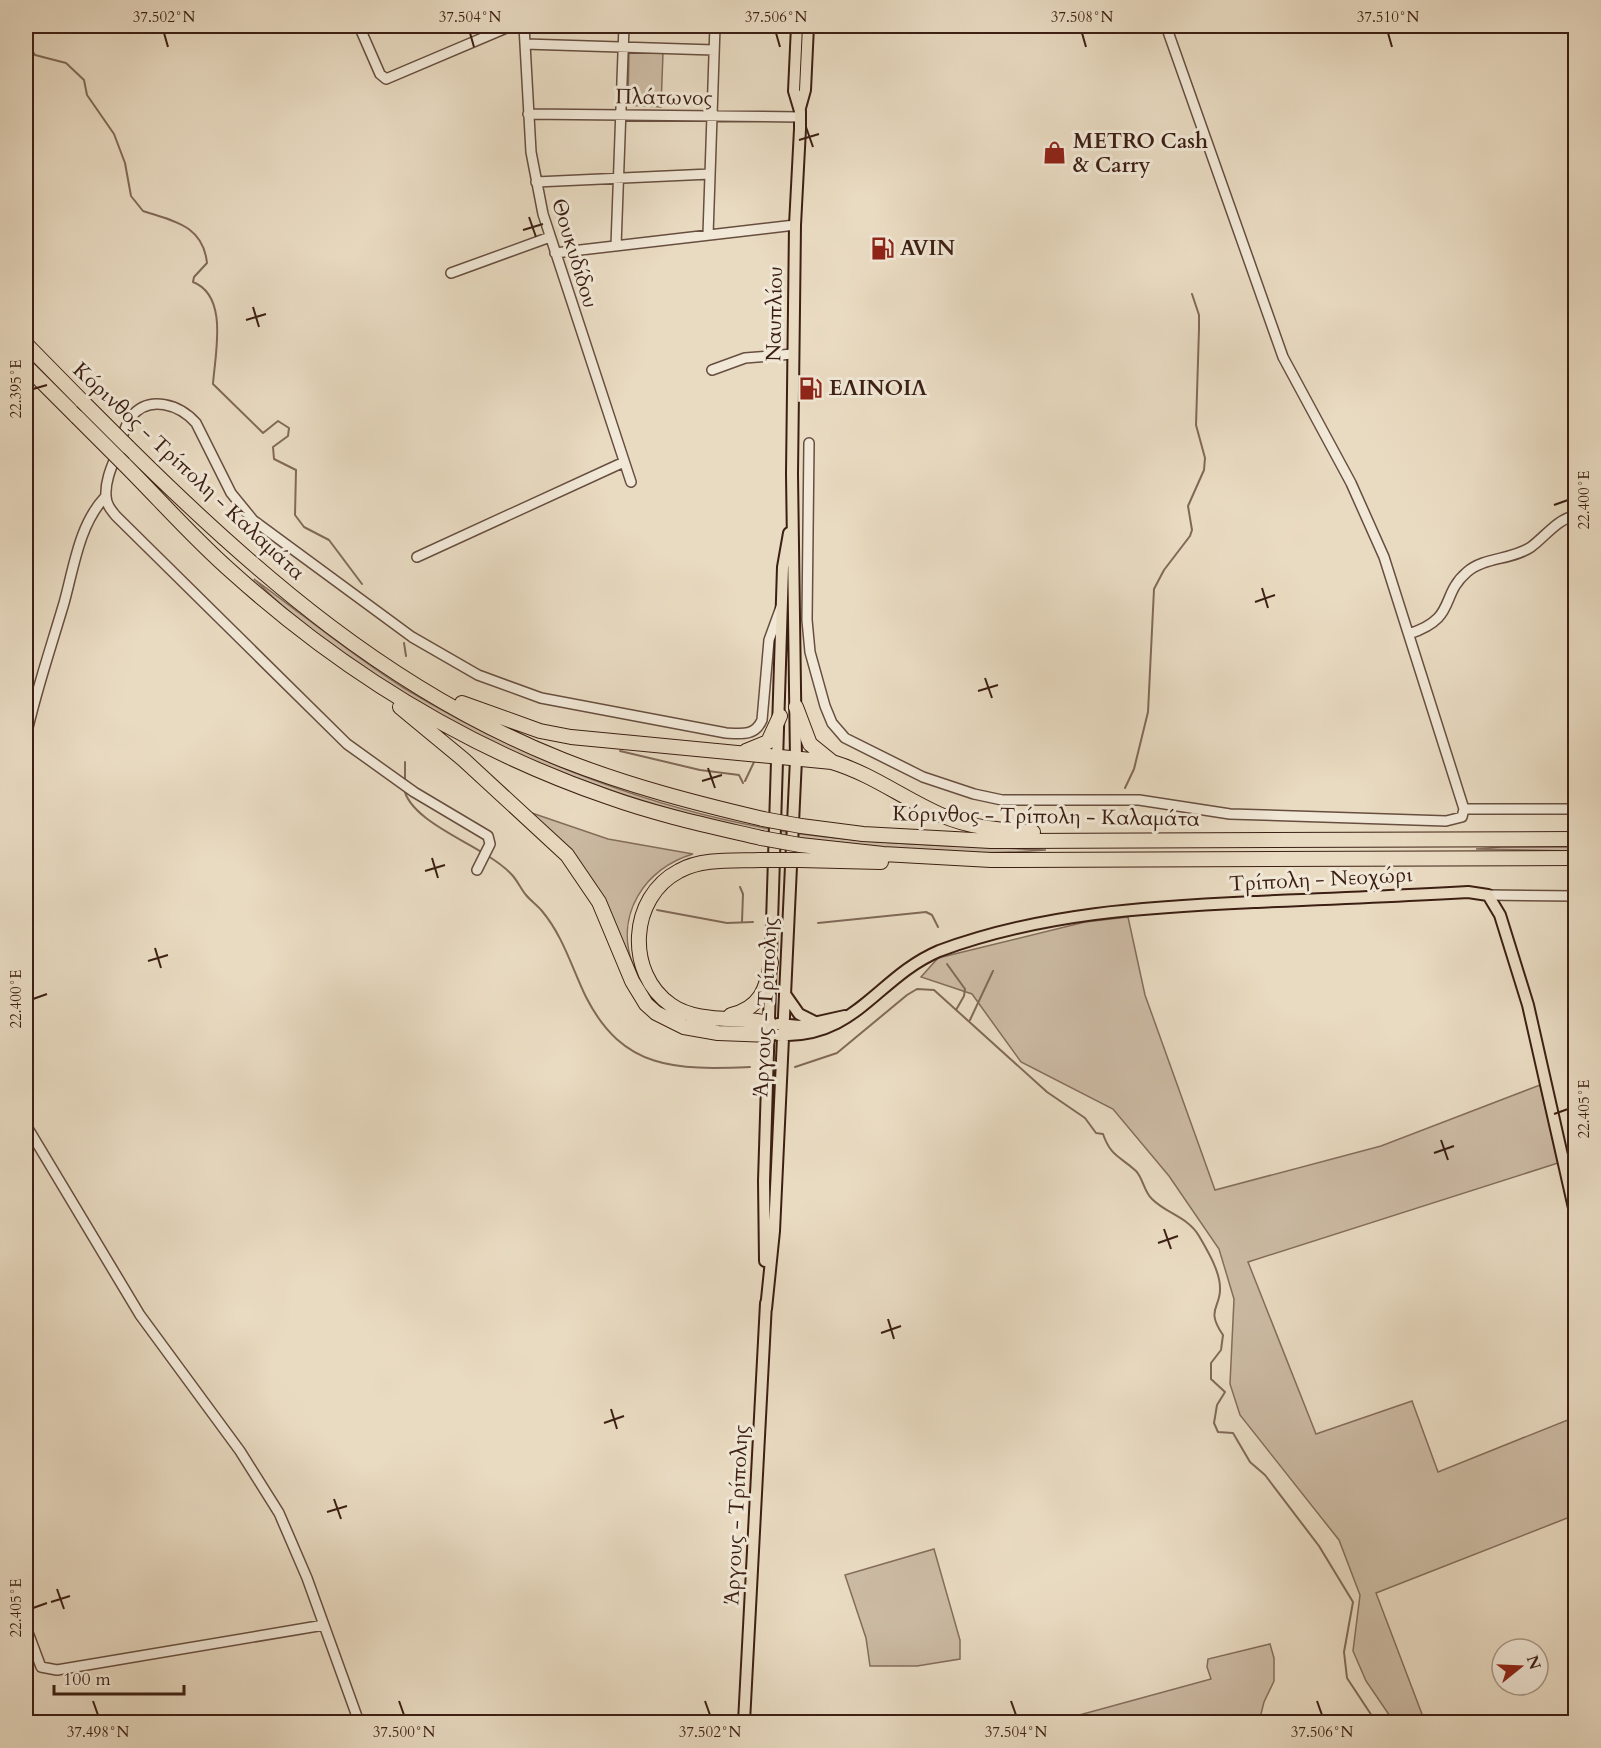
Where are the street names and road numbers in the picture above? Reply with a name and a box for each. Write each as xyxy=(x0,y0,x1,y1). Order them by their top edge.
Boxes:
street label: Πλάτωνος xyxy=(615,82,713,113)
street label: Θουκυδίδου xyxy=(544,195,605,311)
street label: Ναυπλίου xyxy=(759,266,790,362)
street label: Κόρινθος - Τρίπολη - Καλαμάτα xyxy=(66,356,311,587)
street label: Κόρινθος - Τρίπολη - Καλαμάτα xyxy=(892,799,1200,834)
street label: Τρίπολη - Νεοχώρι xyxy=(1228,860,1414,899)
street label: Άργους - Τρίπολης xyxy=(746,916,785,1098)
street label: Άργους - Τρίπολης xyxy=(717,1424,756,1606)

